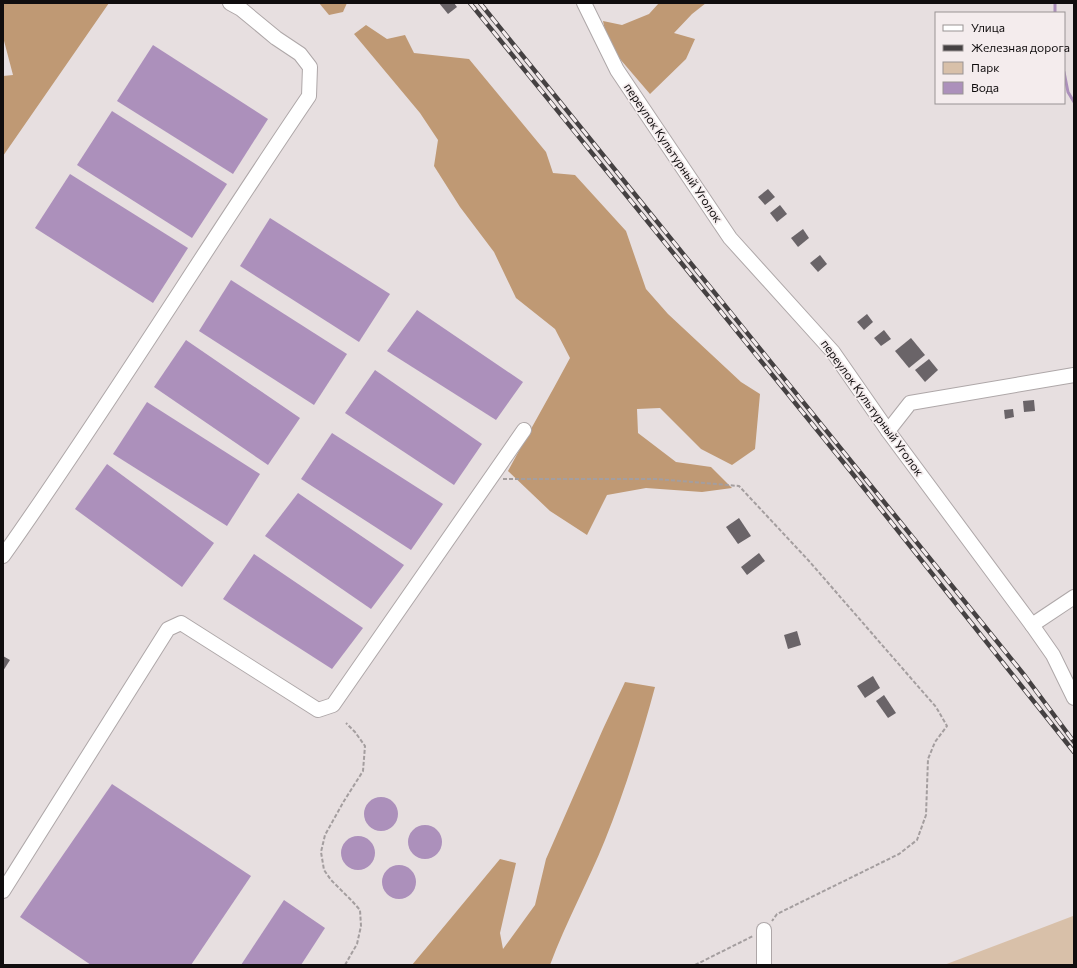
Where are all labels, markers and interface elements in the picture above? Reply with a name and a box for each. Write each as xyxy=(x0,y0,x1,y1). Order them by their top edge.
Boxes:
legend xyxy=(935,12,1065,104)
text: Улица xyxy=(971,20,1005,34)
text: Железная дорога xyxy=(971,40,1070,54)
text: Парк xyxy=(971,60,1000,74)
street label: переулок Культурный Уголок xyxy=(622,80,726,225)
text: Вода xyxy=(971,80,999,94)
street label: переулок Культурный Уголок xyxy=(819,337,927,479)

